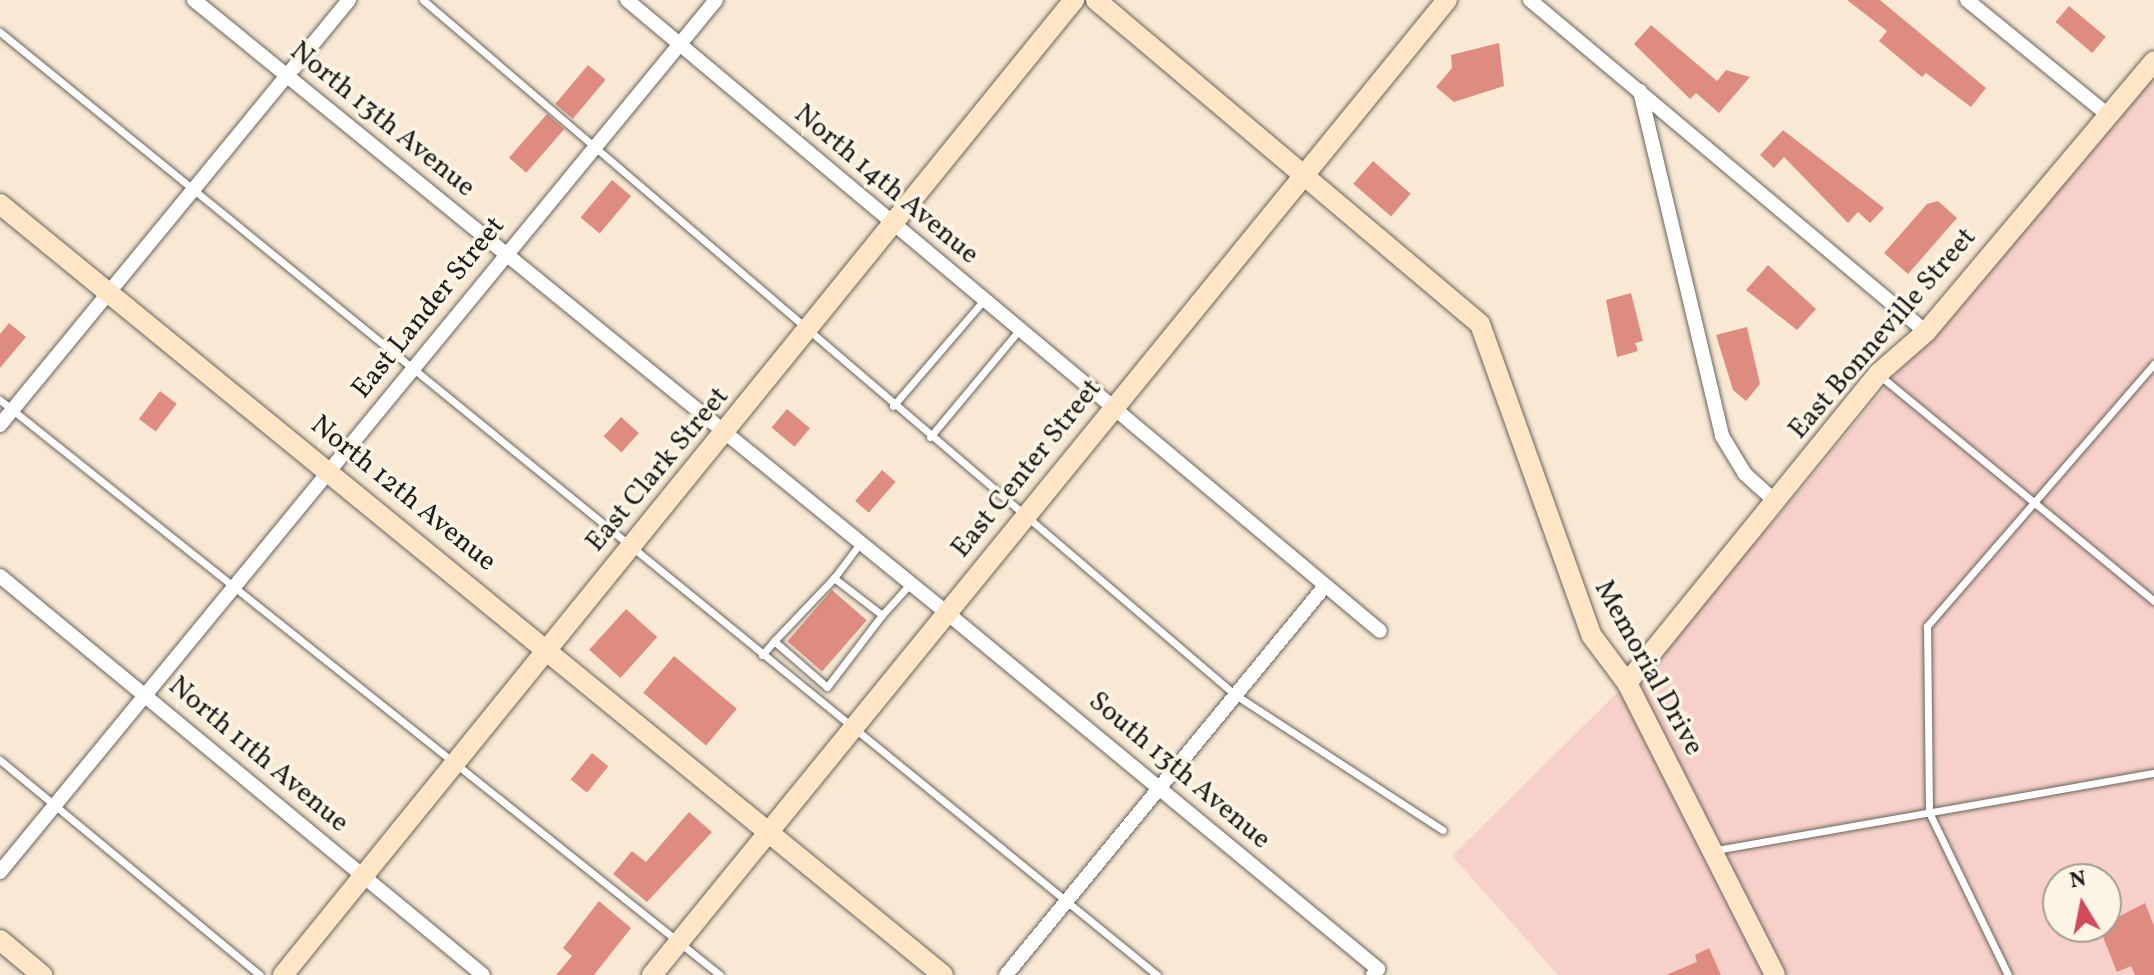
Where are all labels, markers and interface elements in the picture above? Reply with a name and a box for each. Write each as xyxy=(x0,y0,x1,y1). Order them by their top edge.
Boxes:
street label: North 13th Avenue xyxy=(283,35,481,205)
street label: North 14th Avenue xyxy=(787,98,985,272)
street label: East Lander Street xyxy=(345,210,513,406)
street label: East Bonneville Street xyxy=(1782,221,1984,447)
street label: East Center Street xyxy=(945,373,1109,565)
street label: East Clark Street xyxy=(579,381,737,559)
street label: North 12th Avenue xyxy=(303,409,503,579)
street label: Memorial Drive xyxy=(1586,575,1710,761)
street label: North 11th Avenue xyxy=(161,670,355,840)
street label: South 13th Avenue xyxy=(1081,685,1277,857)
north arrow xyxy=(2042,863,2122,943)
text: N xyxy=(2068,864,2089,897)

